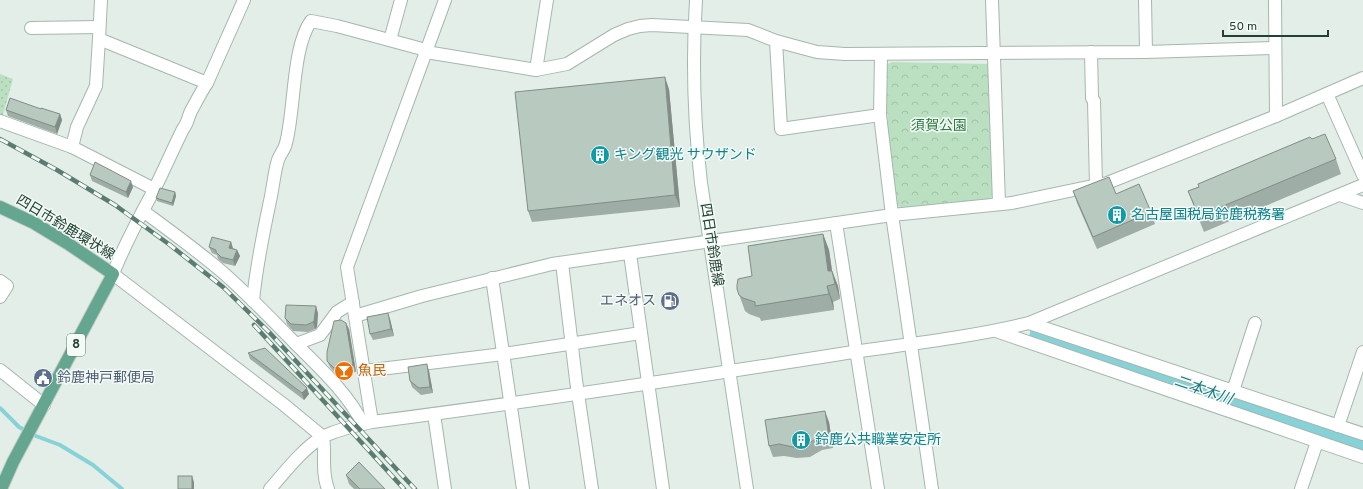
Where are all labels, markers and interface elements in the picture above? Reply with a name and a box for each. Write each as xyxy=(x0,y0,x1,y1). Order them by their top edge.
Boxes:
scale bar xyxy=(1223,12,1328,38)
text: 50 m xyxy=(1229,19,1257,35)
park label: 須賀公園 xyxy=(911,118,967,135)
building icon: キング観光 サウザンド xyxy=(589,144,611,166)
place label: キング観光 サウザンド xyxy=(614,147,757,164)
street label: 四日市鈴鹿環状線 xyxy=(13,191,118,264)
street label: 四日市鈴鹿線 xyxy=(696,202,726,288)
building icon: 名古屋国税局鈴鹿税務署 xyxy=(1106,204,1128,226)
place label: 名古屋国税局鈴鹿税務署 xyxy=(1131,207,1285,224)
fuel station icon: エネオス xyxy=(659,290,681,312)
place label: エネオス xyxy=(600,293,656,310)
road number: 8 xyxy=(67,334,85,356)
bar icon: 魚民 xyxy=(333,360,355,382)
place label: 魚民 xyxy=(358,363,386,380)
public building icon: 鈴鹿神戸郵便局 xyxy=(32,367,54,389)
place label: 鈴鹿神戸郵便局 xyxy=(57,370,155,387)
water label: 二本木川 xyxy=(1172,372,1236,410)
building icon: 鈴鹿公共職業安定所 xyxy=(790,429,812,451)
place label: 鈴鹿公共職業安定所 xyxy=(815,432,941,449)

